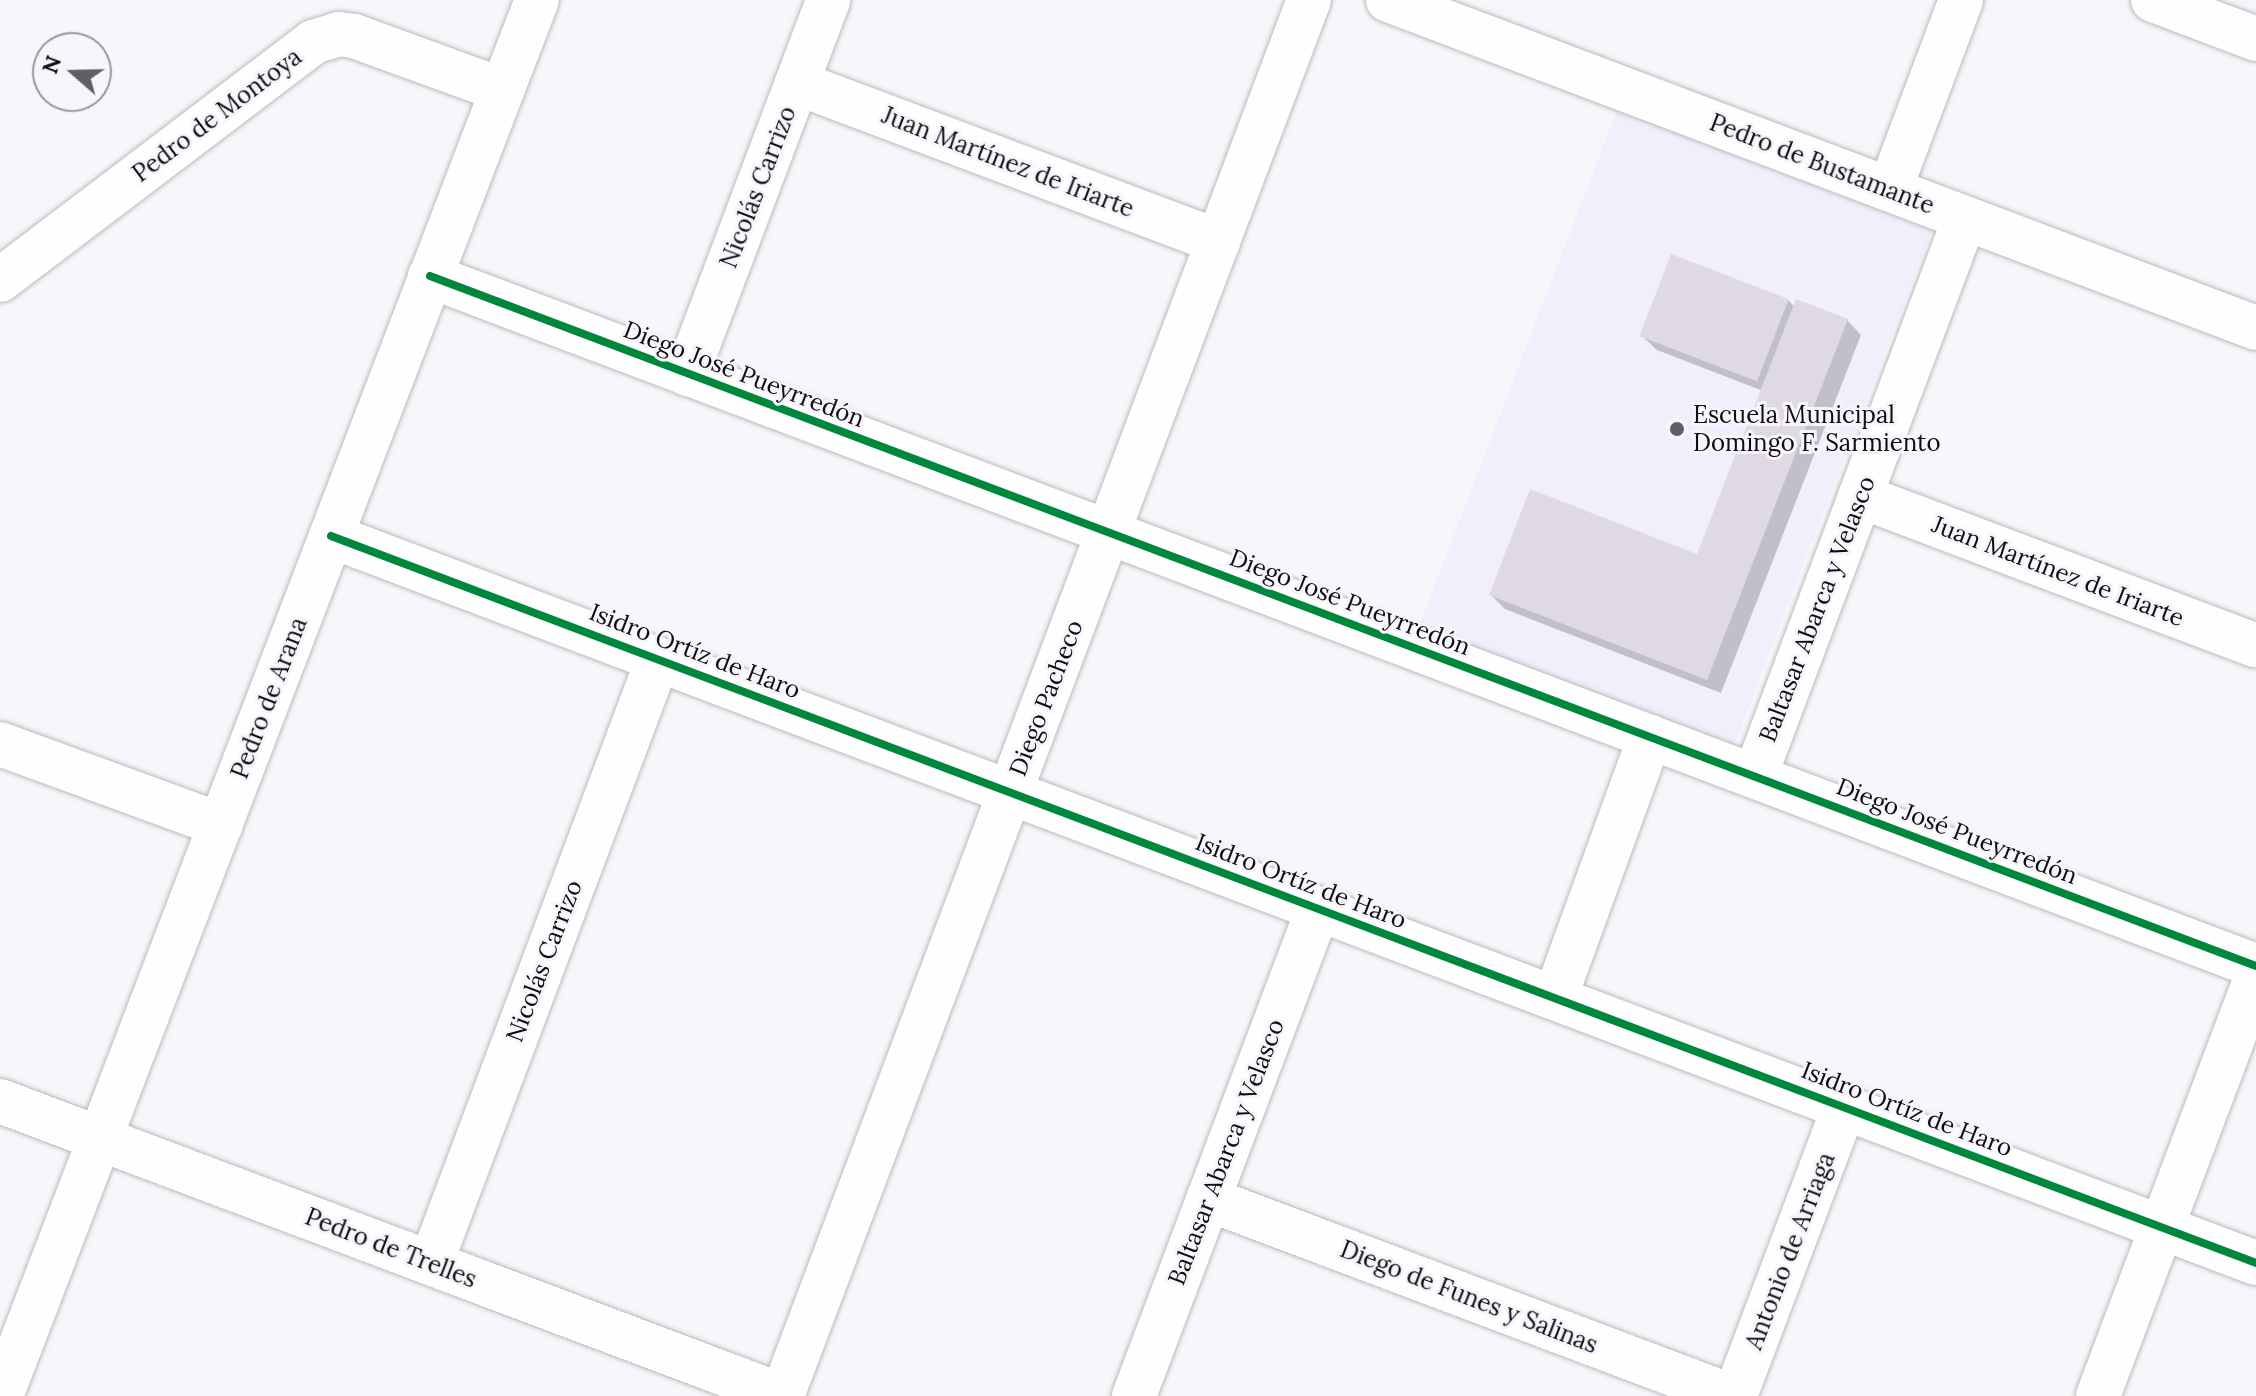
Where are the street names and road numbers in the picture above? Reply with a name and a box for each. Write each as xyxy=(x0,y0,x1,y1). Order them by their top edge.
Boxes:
street label: Pedro de Montoya xyxy=(127,42,307,188)
street label: Juan Martínez de Iriarte xyxy=(878,101,1138,223)
street label: Nicolás Carrizo xyxy=(714,102,802,272)
street label: Pedro de Bustamante xyxy=(1706,108,1938,220)
street label: Diego José Pueyrredón xyxy=(620,315,868,433)
street label: Baltasar Abarca y Velasco xyxy=(1753,472,1881,746)
street label: Juan Martínez de Iriarte xyxy=(1928,510,2188,632)
street label: Diego José Pueyrredón xyxy=(1226,543,1474,661)
street label: Isidro Ortíz de Haro xyxy=(585,597,805,705)
street label: Pedro de Arana xyxy=(225,613,313,783)
street label: Diego Pacheco xyxy=(1003,616,1089,780)
street label: Diego José Pueyrredón xyxy=(1833,772,2081,890)
street label: Isidro Ortíz de Haro xyxy=(1191,827,1411,935)
street label: Nicolás Carrizo xyxy=(500,876,588,1046)
street label: Baltasar Abarca y Velasco xyxy=(1162,1015,1290,1289)
street label: Isidro Ortíz de Haro xyxy=(1797,1055,2017,1163)
street label: Antonio de Arriaga xyxy=(1739,1148,1841,1354)
street label: Pedro de Trelles xyxy=(301,1202,481,1294)
street label: Diego de Funes y Salinas xyxy=(1336,1235,1602,1359)

